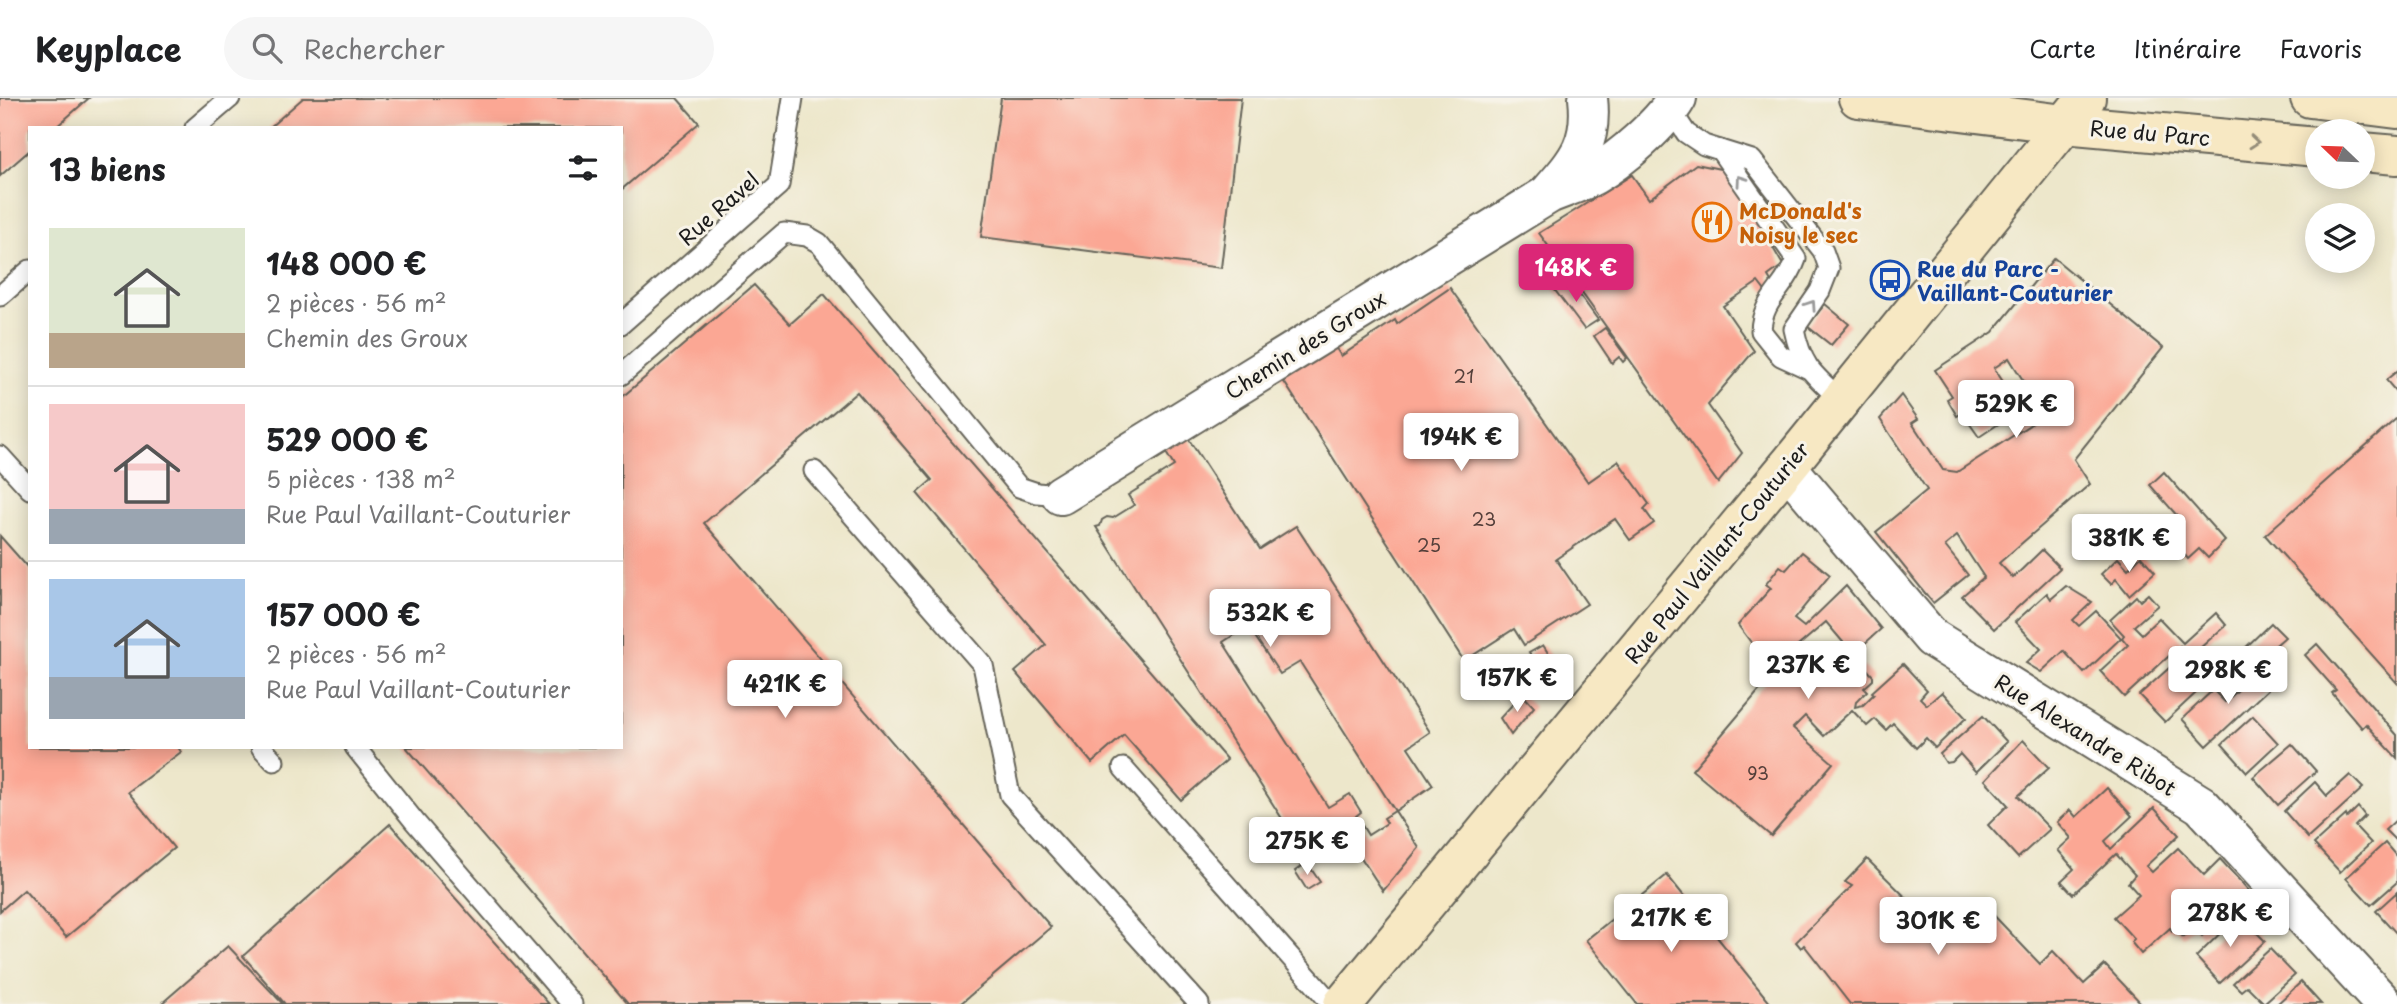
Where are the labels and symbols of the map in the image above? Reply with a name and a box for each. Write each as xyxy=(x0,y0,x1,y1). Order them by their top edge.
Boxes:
street label: Rue du Parc xyxy=(2089,111,2211,153)
north arrow xyxy=(2305,119,2375,189)
one-way arrow xyxy=(2248,134,2260,149)
street label: Rue Ravel xyxy=(671,164,765,252)
one-way arrow xyxy=(1737,175,1749,188)
place label: McDonald's Noisy le sec xyxy=(1739,194,1862,250)
restaurant icon: McDonald's Noisy le sec xyxy=(1691,201,1733,243)
pin: 148K € xyxy=(1519,244,1633,304)
place label: Rue du Parc - Vaillant-Couturier xyxy=(1917,252,2113,308)
bus stop icon: Rue du Parc - Vaillant-Couturier xyxy=(1869,259,1911,301)
street label: Chemin des Groux xyxy=(1218,282,1392,406)
one-way arrow xyxy=(1803,300,1815,313)
house number: 21 xyxy=(1454,362,1474,389)
pin: 529K € xyxy=(1959,380,2073,440)
pin: 194K € xyxy=(1404,414,1518,473)
street label: Rue Paul Vaillant-Couturier xyxy=(1616,434,1816,670)
house number: 23 xyxy=(1472,505,1496,532)
pin: 381K € xyxy=(2072,514,2186,574)
house number: 25 xyxy=(1417,531,1441,558)
pin: 532K € xyxy=(1213,589,1327,649)
pin: 237K € xyxy=(1751,642,1865,701)
pin: 298K € xyxy=(2171,646,2285,706)
pin: 157K € xyxy=(1460,654,1574,714)
pin: 421K € xyxy=(728,660,842,720)
street label: Rue Alexandre Ribot xyxy=(1989,665,2183,803)
house number: 93 xyxy=(1747,759,1769,786)
pin: 275K € xyxy=(1250,818,1364,877)
pin: 278K € xyxy=(2173,890,2287,949)
pin: 217K € xyxy=(1614,894,1728,954)
pin: 301K € xyxy=(1881,898,1995,957)

